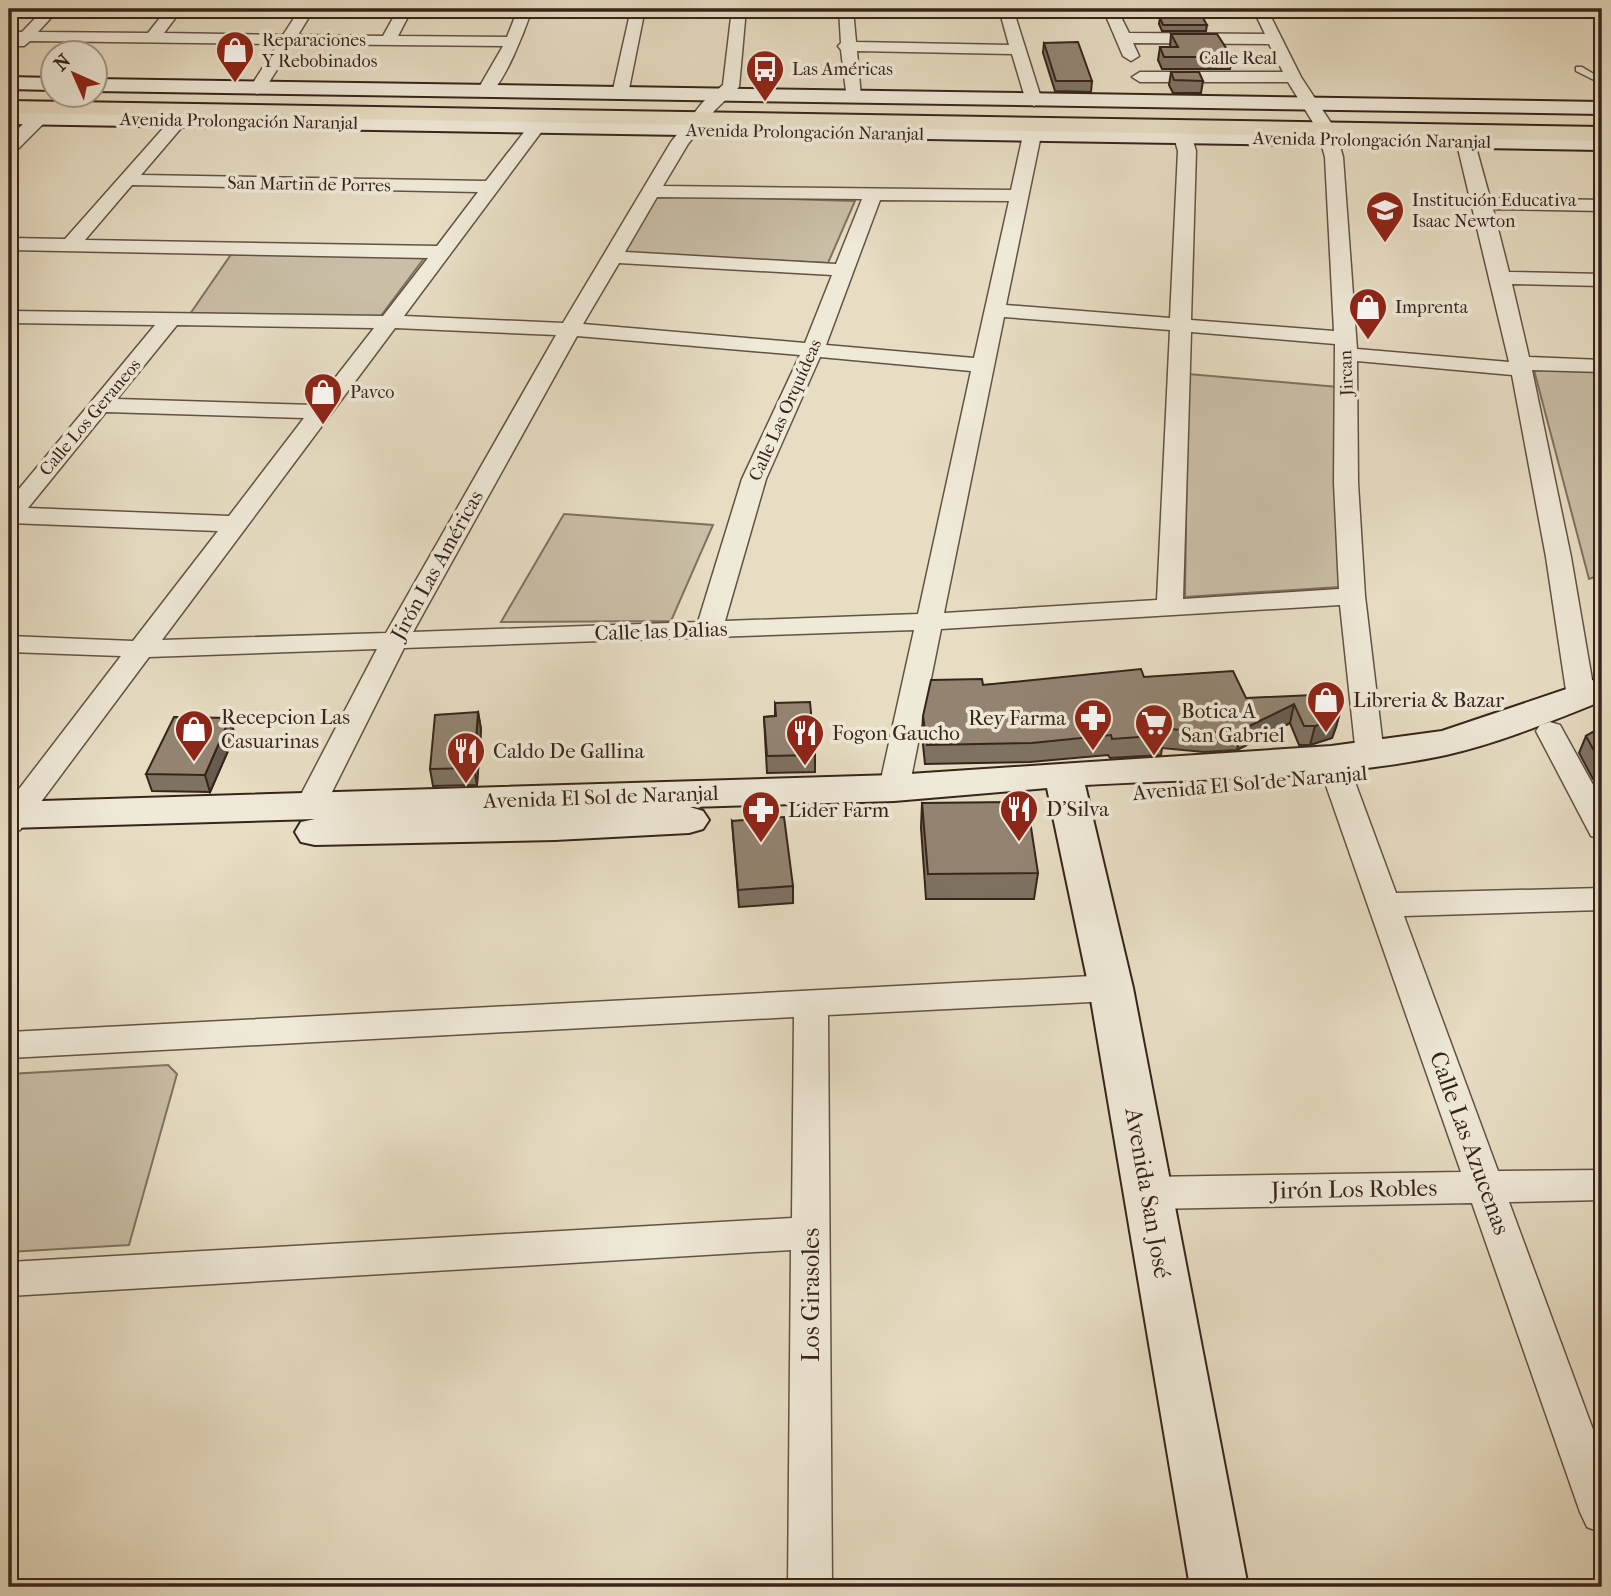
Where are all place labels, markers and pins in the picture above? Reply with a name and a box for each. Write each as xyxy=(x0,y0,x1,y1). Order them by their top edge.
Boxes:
shop icon: Reparaciones Y Rebobinados xyxy=(214,29,256,84)
place label: Reparaciones Y Rebobinados xyxy=(261,30,378,72)
bus stop icon: Las Américas xyxy=(744,48,786,103)
place label: Las Américas xyxy=(792,59,893,80)
school or university icon: Institución Educativa Isaac Newton xyxy=(1364,189,1406,244)
place label: Institución Educativa Isaac Newton xyxy=(1412,190,1577,232)
shop icon: Imprenta xyxy=(1347,286,1389,341)
place label: Imprenta xyxy=(1395,297,1469,318)
shop icon: Pavco xyxy=(302,371,344,426)
place label: Pavco xyxy=(350,382,395,403)
shop icon: Libreria & Bazar xyxy=(1305,679,1347,734)
place label: Libreria & Bazar xyxy=(1353,688,1504,712)
pharmacy icon: Rey Farma xyxy=(1072,697,1114,752)
place label: Botica A San Gabriel xyxy=(1181,699,1285,747)
supermarket icon: Botica A San Gabriel xyxy=(1133,702,1175,757)
place label: Recepcion Las Casuarinas xyxy=(221,705,350,753)
place label: Rey Farma xyxy=(968,706,1066,730)
shop icon: Recepcion Las Casuarinas xyxy=(173,708,215,763)
restaurant icon: Fogon Gaucho xyxy=(784,712,826,767)
place label: Fogon Gaucho xyxy=(832,721,960,745)
restaurant icon: Caldo De Gallina xyxy=(445,730,487,785)
place label: Caldo De Gallina xyxy=(493,739,645,763)
restaurant icon: D'Silva xyxy=(998,788,1040,843)
pharmacy icon: Lider Farm xyxy=(740,789,782,844)
place label: D'Silva xyxy=(1046,797,1109,821)
place label: Lider Farm xyxy=(788,798,890,822)

